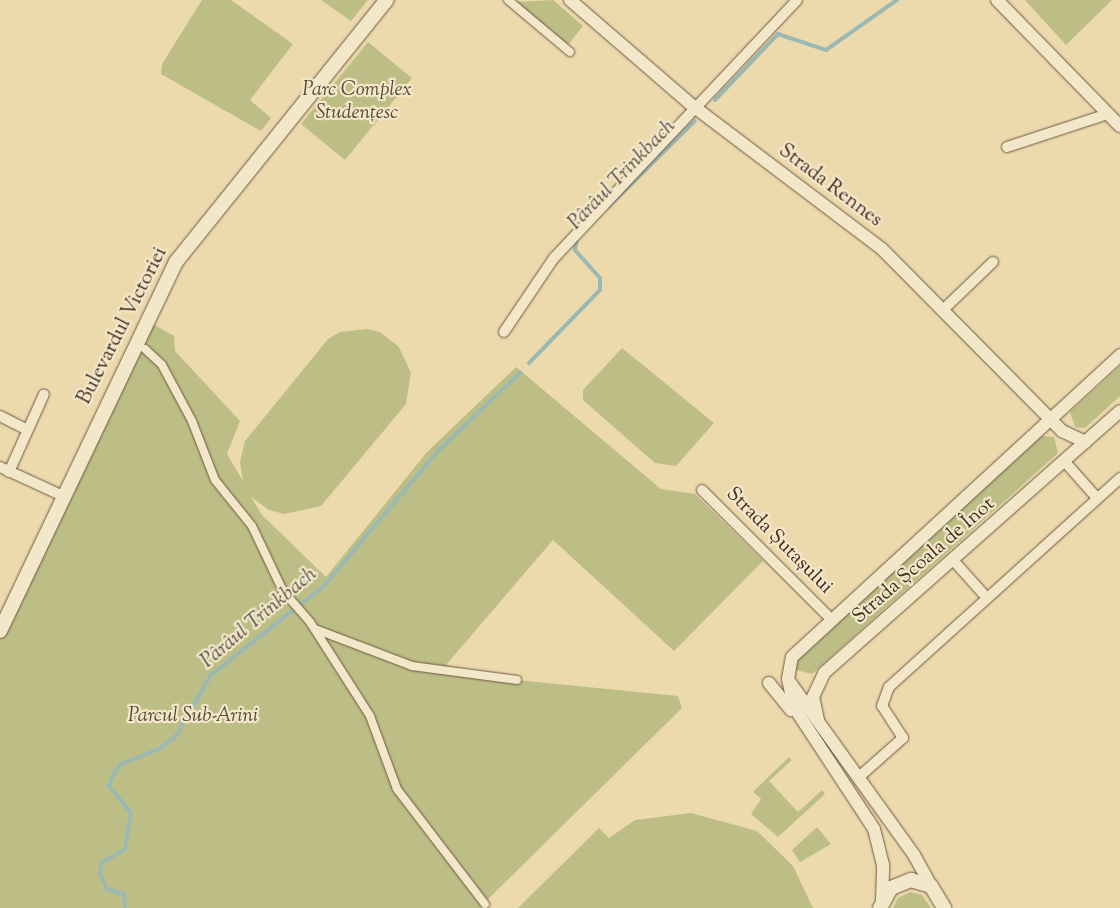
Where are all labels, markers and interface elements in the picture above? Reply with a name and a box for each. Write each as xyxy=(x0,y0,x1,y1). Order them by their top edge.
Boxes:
park label: Parc Complex Studențesc xyxy=(302,78,412,125)
water label: Pârâul Trinkbach xyxy=(563,115,681,235)
street label: Strada Rennes xyxy=(773,139,887,233)
street label: Bulevardul Victoriei xyxy=(73,243,173,409)
street label: Strada Șutașului xyxy=(721,483,837,599)
street label: Strada Școala de Înot xyxy=(848,493,1000,629)
water label: Pârâul Trinkbach xyxy=(196,562,322,674)
park label: Parcul Sub-Arini xyxy=(128,704,258,728)

